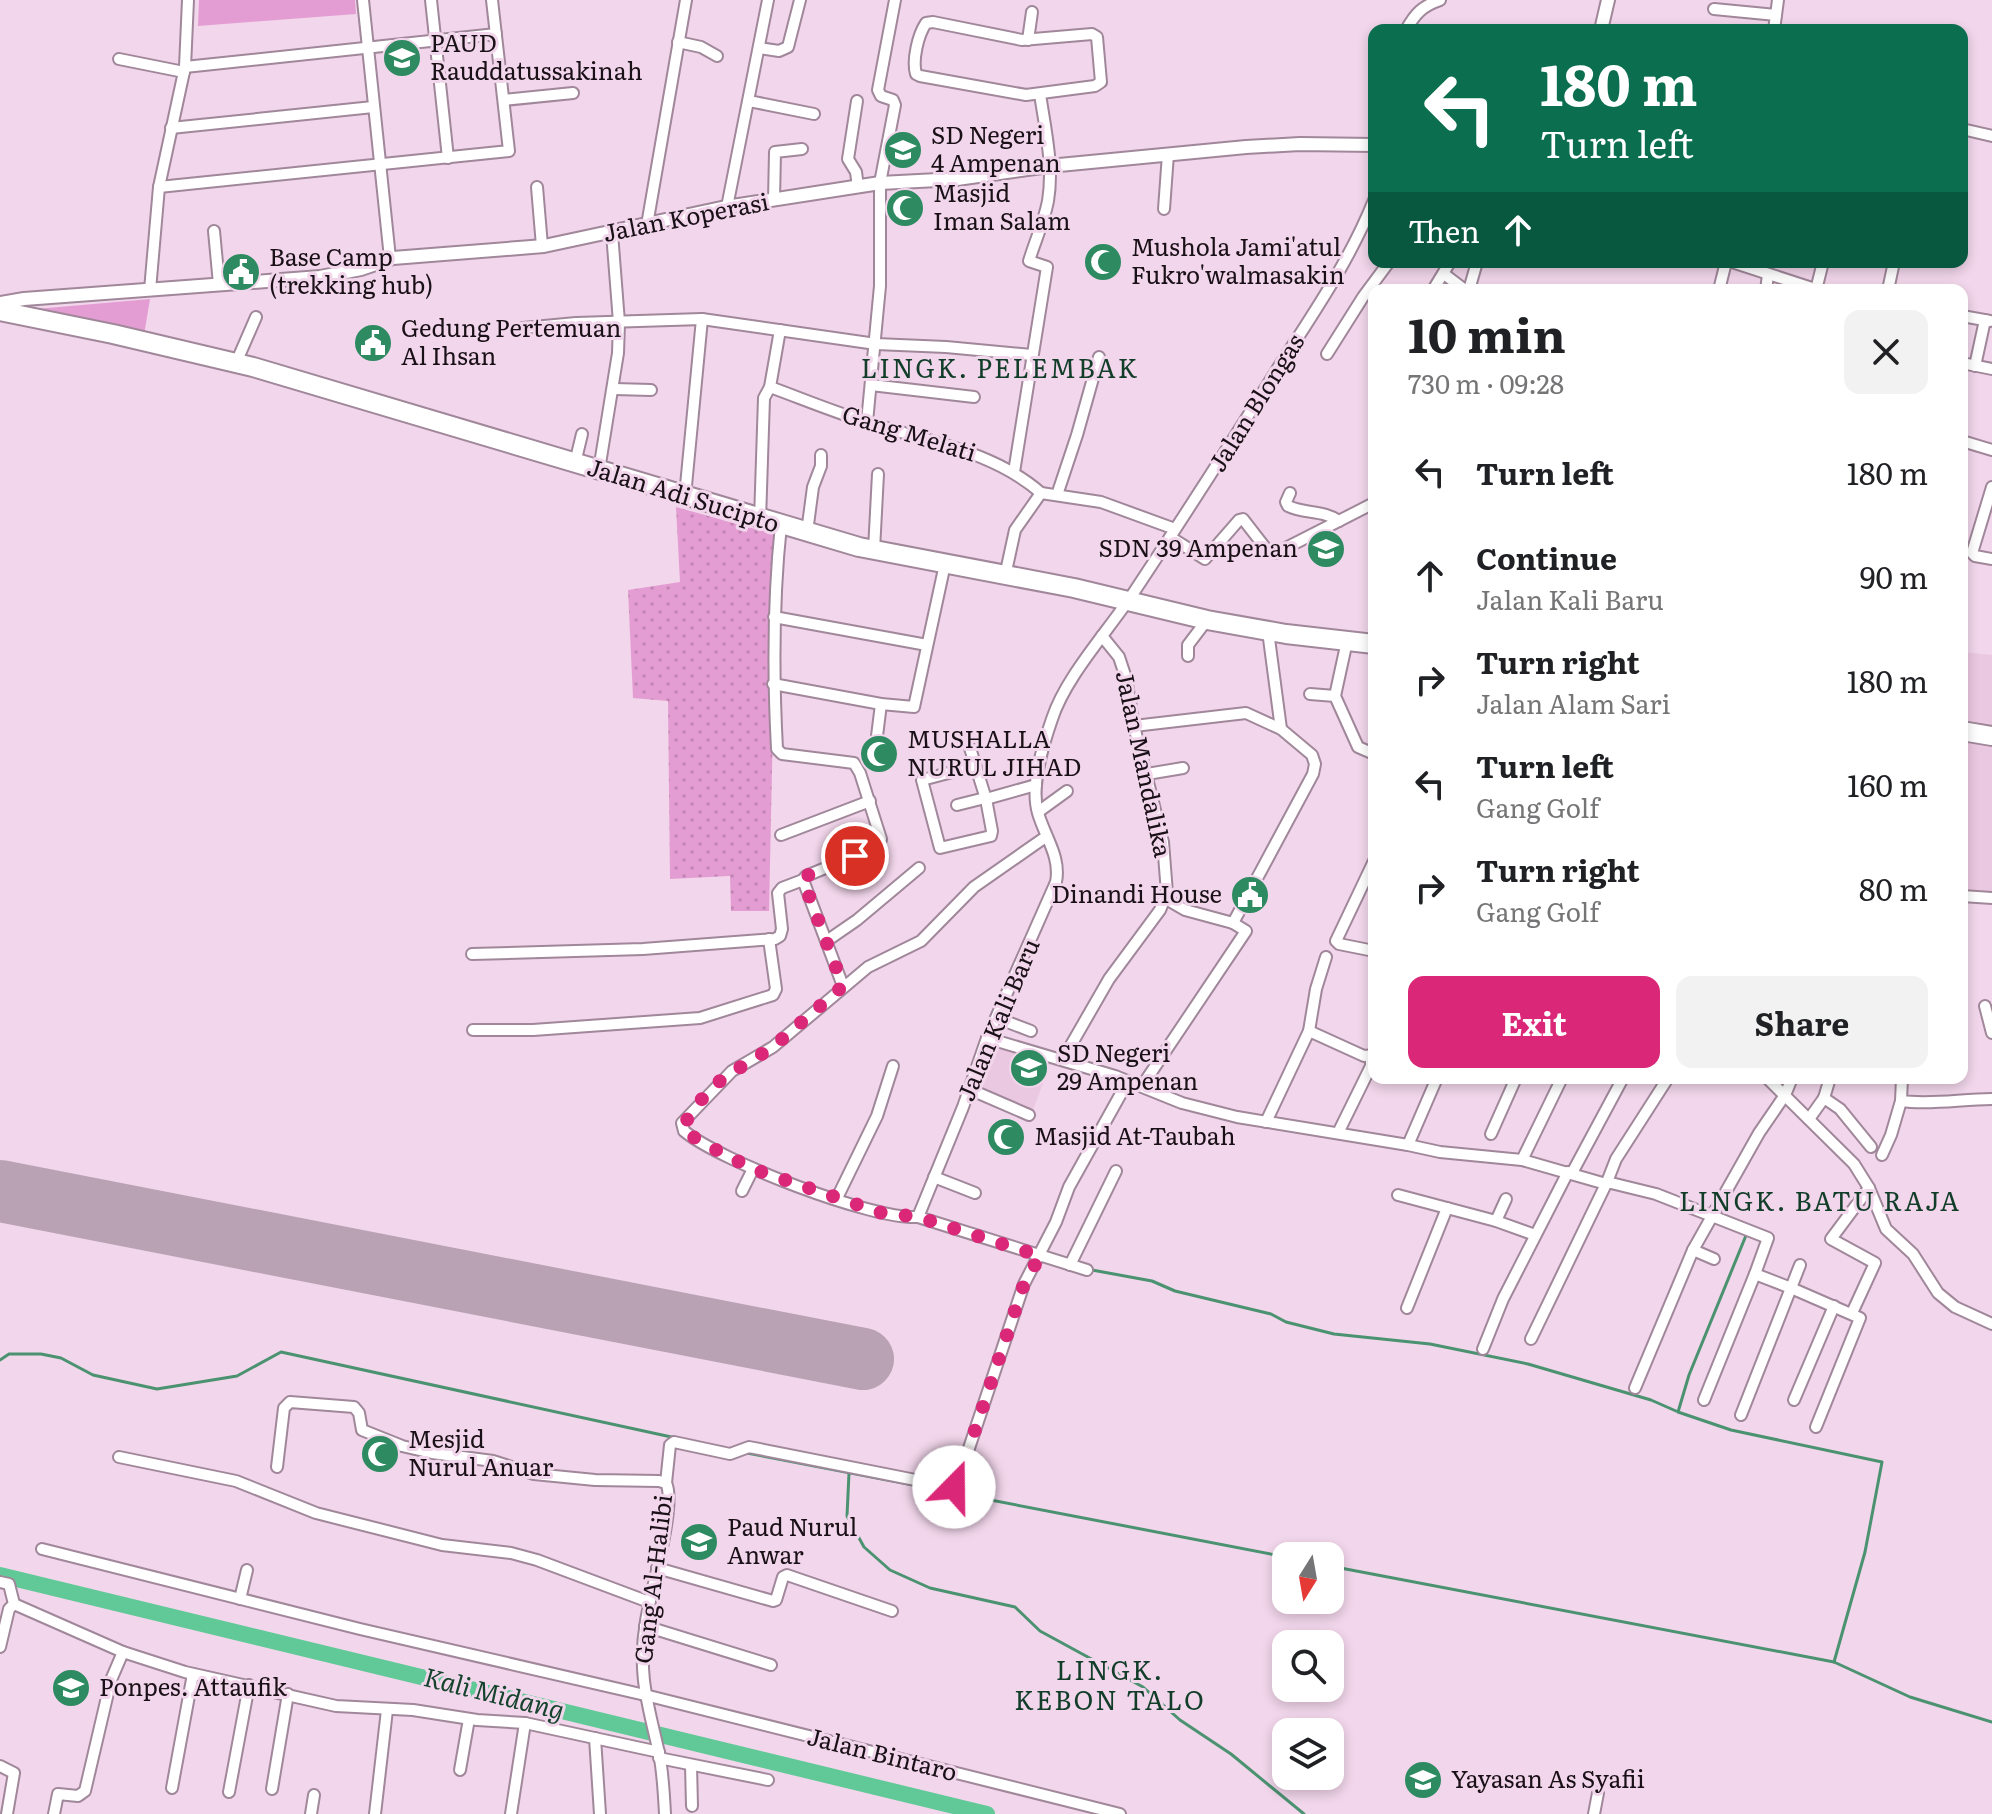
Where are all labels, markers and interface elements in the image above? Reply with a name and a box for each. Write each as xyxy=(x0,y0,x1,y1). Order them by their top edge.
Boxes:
place label: PAUD Rauddatussakinah xyxy=(430,24,643,87)
school or university icon: PAUD Rauddatussakinah xyxy=(381,37,423,79)
text: 180 m xyxy=(1540,40,1698,123)
icon: left xyxy=(1408,56,1512,160)
place label: SD Negeri 4 Ampenan xyxy=(931,116,1061,179)
text: Turn left xyxy=(1540,116,1694,169)
school or university icon: SD Negeri 4 Ampenan xyxy=(882,129,924,171)
place label: Masjid Iman Salam xyxy=(933,174,1071,237)
street label: Jalan Koperasi xyxy=(600,182,771,249)
mosque icon: Masjid Iman Salam xyxy=(884,187,926,229)
text: Then xyxy=(1408,208,1480,252)
icon: ahead xyxy=(1496,208,1540,252)
place label: Mushola Jami'atul Fukro'walmasakin xyxy=(1131,228,1345,291)
place label: Base Camp (trekking hub) xyxy=(269,238,433,301)
mosque icon: Mushola Jami'atul Fukro'walmasakin xyxy=(1082,241,1124,283)
public building icon: Base Camp (trekking hub) xyxy=(220,251,262,293)
text: 10 min xyxy=(1408,297,1566,368)
place label: Gedung Pertemuan Al Ihsan xyxy=(401,309,622,372)
button: close xyxy=(1844,310,1928,394)
public building icon: Gedung Pertemuan Al Ihsan xyxy=(352,322,394,364)
street label: Jalan Blongas xyxy=(1198,326,1311,477)
district label: LINGK. PELEMBAK xyxy=(861,347,1139,386)
text: 730 m · 09:28 xyxy=(1408,363,1564,402)
street label: Gang Melati xyxy=(838,395,981,469)
street label: Jalan Adi Sucipto xyxy=(583,448,784,539)
icon: left xyxy=(1408,450,1452,494)
text: Turn left xyxy=(1476,450,1614,494)
text: 180 m xyxy=(1847,450,1928,494)
school or university icon: SDN 39 Ampenan xyxy=(1305,528,1347,570)
place label: SDN 39 Ampenan xyxy=(1098,529,1298,564)
text: Continue xyxy=(1476,535,1617,579)
icon: ahead xyxy=(1408,554,1452,598)
text: 90 m xyxy=(1860,554,1928,598)
text: Jalan Kali Baru xyxy=(1476,579,1664,618)
text: Turn right xyxy=(1476,639,1640,683)
icon: right xyxy=(1408,658,1452,702)
text: 180 m xyxy=(1847,658,1928,702)
street label: Jalan Mandalika xyxy=(1109,667,1182,860)
text: Jalan Alam Sari xyxy=(1476,683,1670,722)
place label: MUSHALLA NURUL JIHAD xyxy=(907,720,1081,783)
mosque icon: MUSHALLA NURUL JIHAD xyxy=(858,733,900,775)
text: Turn left xyxy=(1476,743,1614,787)
icon: left xyxy=(1408,762,1452,806)
text: 160 m xyxy=(1847,762,1928,806)
text: Gang Golf xyxy=(1476,787,1599,826)
pin xyxy=(821,822,889,890)
icon: arrive xyxy=(833,834,877,878)
text: Turn right xyxy=(1476,847,1640,891)
icon: right xyxy=(1408,866,1452,910)
text: 80 m xyxy=(1859,866,1928,910)
public building icon: Dinandi House xyxy=(1229,874,1271,916)
place label: Dinandi House xyxy=(1051,875,1222,910)
text: Gang Golf xyxy=(1476,891,1599,930)
street label: Jalan Kali Baru xyxy=(947,932,1047,1106)
button: Exit xyxy=(1408,976,1660,1068)
button: Share xyxy=(1676,976,1928,1068)
place label: SD Negeri 29 Ampenan xyxy=(1057,1034,1198,1097)
school or university icon: SD Negeri 29 Ampenan xyxy=(1008,1047,1050,1089)
mosque icon: Masjid At-Taubah xyxy=(985,1116,1027,1158)
place label: Masjid At-Taubah xyxy=(1034,1117,1236,1152)
district label: LINGK. BATU RAJA xyxy=(1679,1180,1961,1219)
place label: Mesjid Nurul Anuar xyxy=(408,1420,554,1483)
mosque icon: Mesjid Nurul Anuar xyxy=(359,1433,401,1475)
position arrow xyxy=(912,1445,996,1529)
street label: Gang Al-Halibi xyxy=(624,1492,679,1665)
place label: Paud Nurul Anwar xyxy=(727,1508,857,1571)
school or university icon: Paud Nurul Anwar xyxy=(678,1521,720,1563)
north arrow xyxy=(1272,1542,1344,1614)
map controls xyxy=(1272,1542,1344,1790)
button: search xyxy=(1272,1630,1344,1702)
district label: LINGK. KEBON TALO xyxy=(1014,1649,1206,1718)
water label: Kali Midang xyxy=(420,1655,569,1728)
school or university icon: Ponpes. Attaufik xyxy=(50,1667,92,1709)
place label: Ponpes. Attaufik xyxy=(99,1668,287,1703)
street label: Jalan Bintaro xyxy=(804,1717,961,1788)
button: layers xyxy=(1272,1718,1344,1790)
school or university icon: Yayasan As Syafii xyxy=(1402,1759,1444,1801)
place label: Yayasan As Syafii xyxy=(1451,1760,1645,1795)

